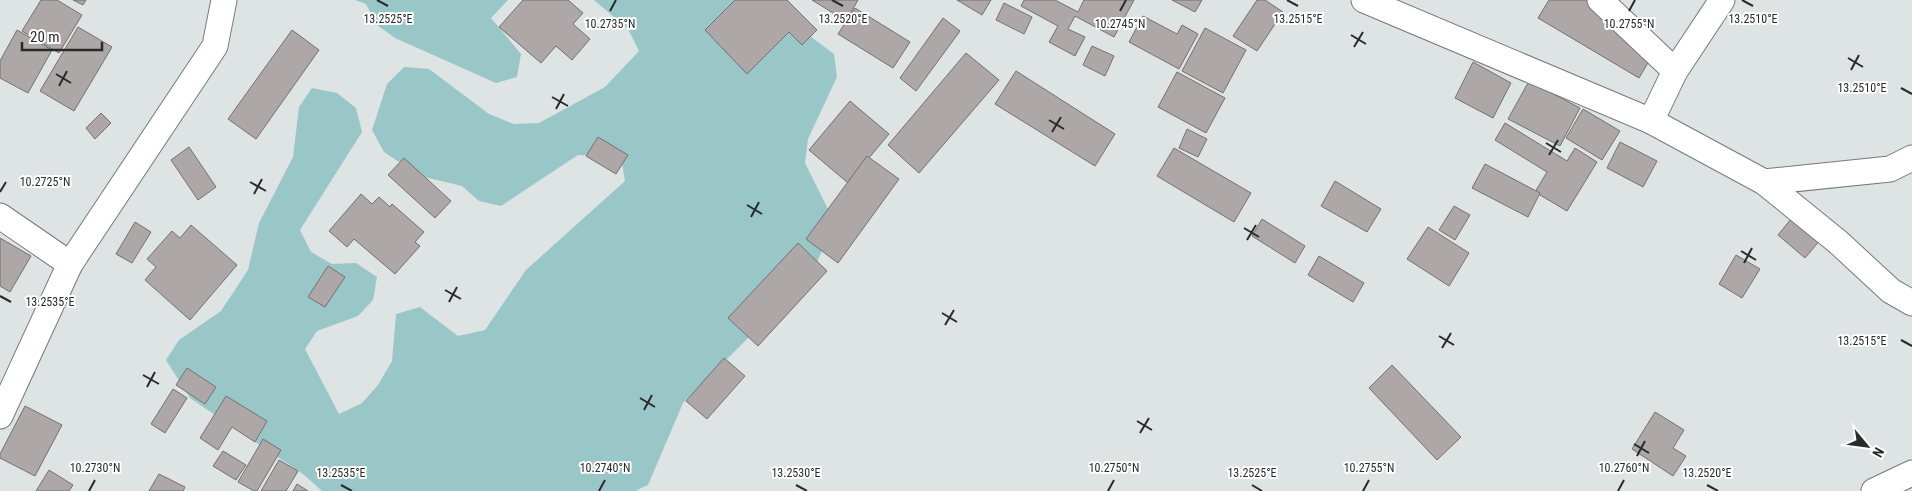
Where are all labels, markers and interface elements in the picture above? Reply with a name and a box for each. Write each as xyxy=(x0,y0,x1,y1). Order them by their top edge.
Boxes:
text: 13.2525°E xyxy=(363,12,413,26)
text: 13.2520°E xyxy=(818,12,868,26)
text: 13.2515°E xyxy=(1273,12,1323,26)
text: 13.2510°E xyxy=(1728,12,1778,26)
text: 10.2735°N xyxy=(585,17,635,31)
text: 10.2745°N xyxy=(1095,17,1145,31)
text: 10.2755°N xyxy=(1604,17,1654,31)
scale bar xyxy=(22,20,102,52)
text: 20 m xyxy=(30,28,60,46)
text: 13.2510°E xyxy=(1837,81,1887,95)
text: 10.2725°N xyxy=(20,175,70,189)
text: 13.2535°E xyxy=(25,295,75,309)
text: 13.2515°E xyxy=(1837,334,1887,348)
north arrow xyxy=(1842,421,1892,471)
text: N xyxy=(1869,445,1887,460)
text: 10.2730°N xyxy=(70,461,120,475)
text: 10.2740°N xyxy=(580,461,630,475)
text: 10.2750°N xyxy=(1089,461,1139,475)
text: 10.2755°N xyxy=(1344,461,1394,475)
text: 10.2760°N xyxy=(1599,461,1649,475)
text: 13.2535°E xyxy=(316,466,366,480)
text: 13.2530°E xyxy=(771,466,821,480)
text: 13.2525°E xyxy=(1227,466,1277,480)
text: 13.2520°E xyxy=(1682,466,1732,480)

